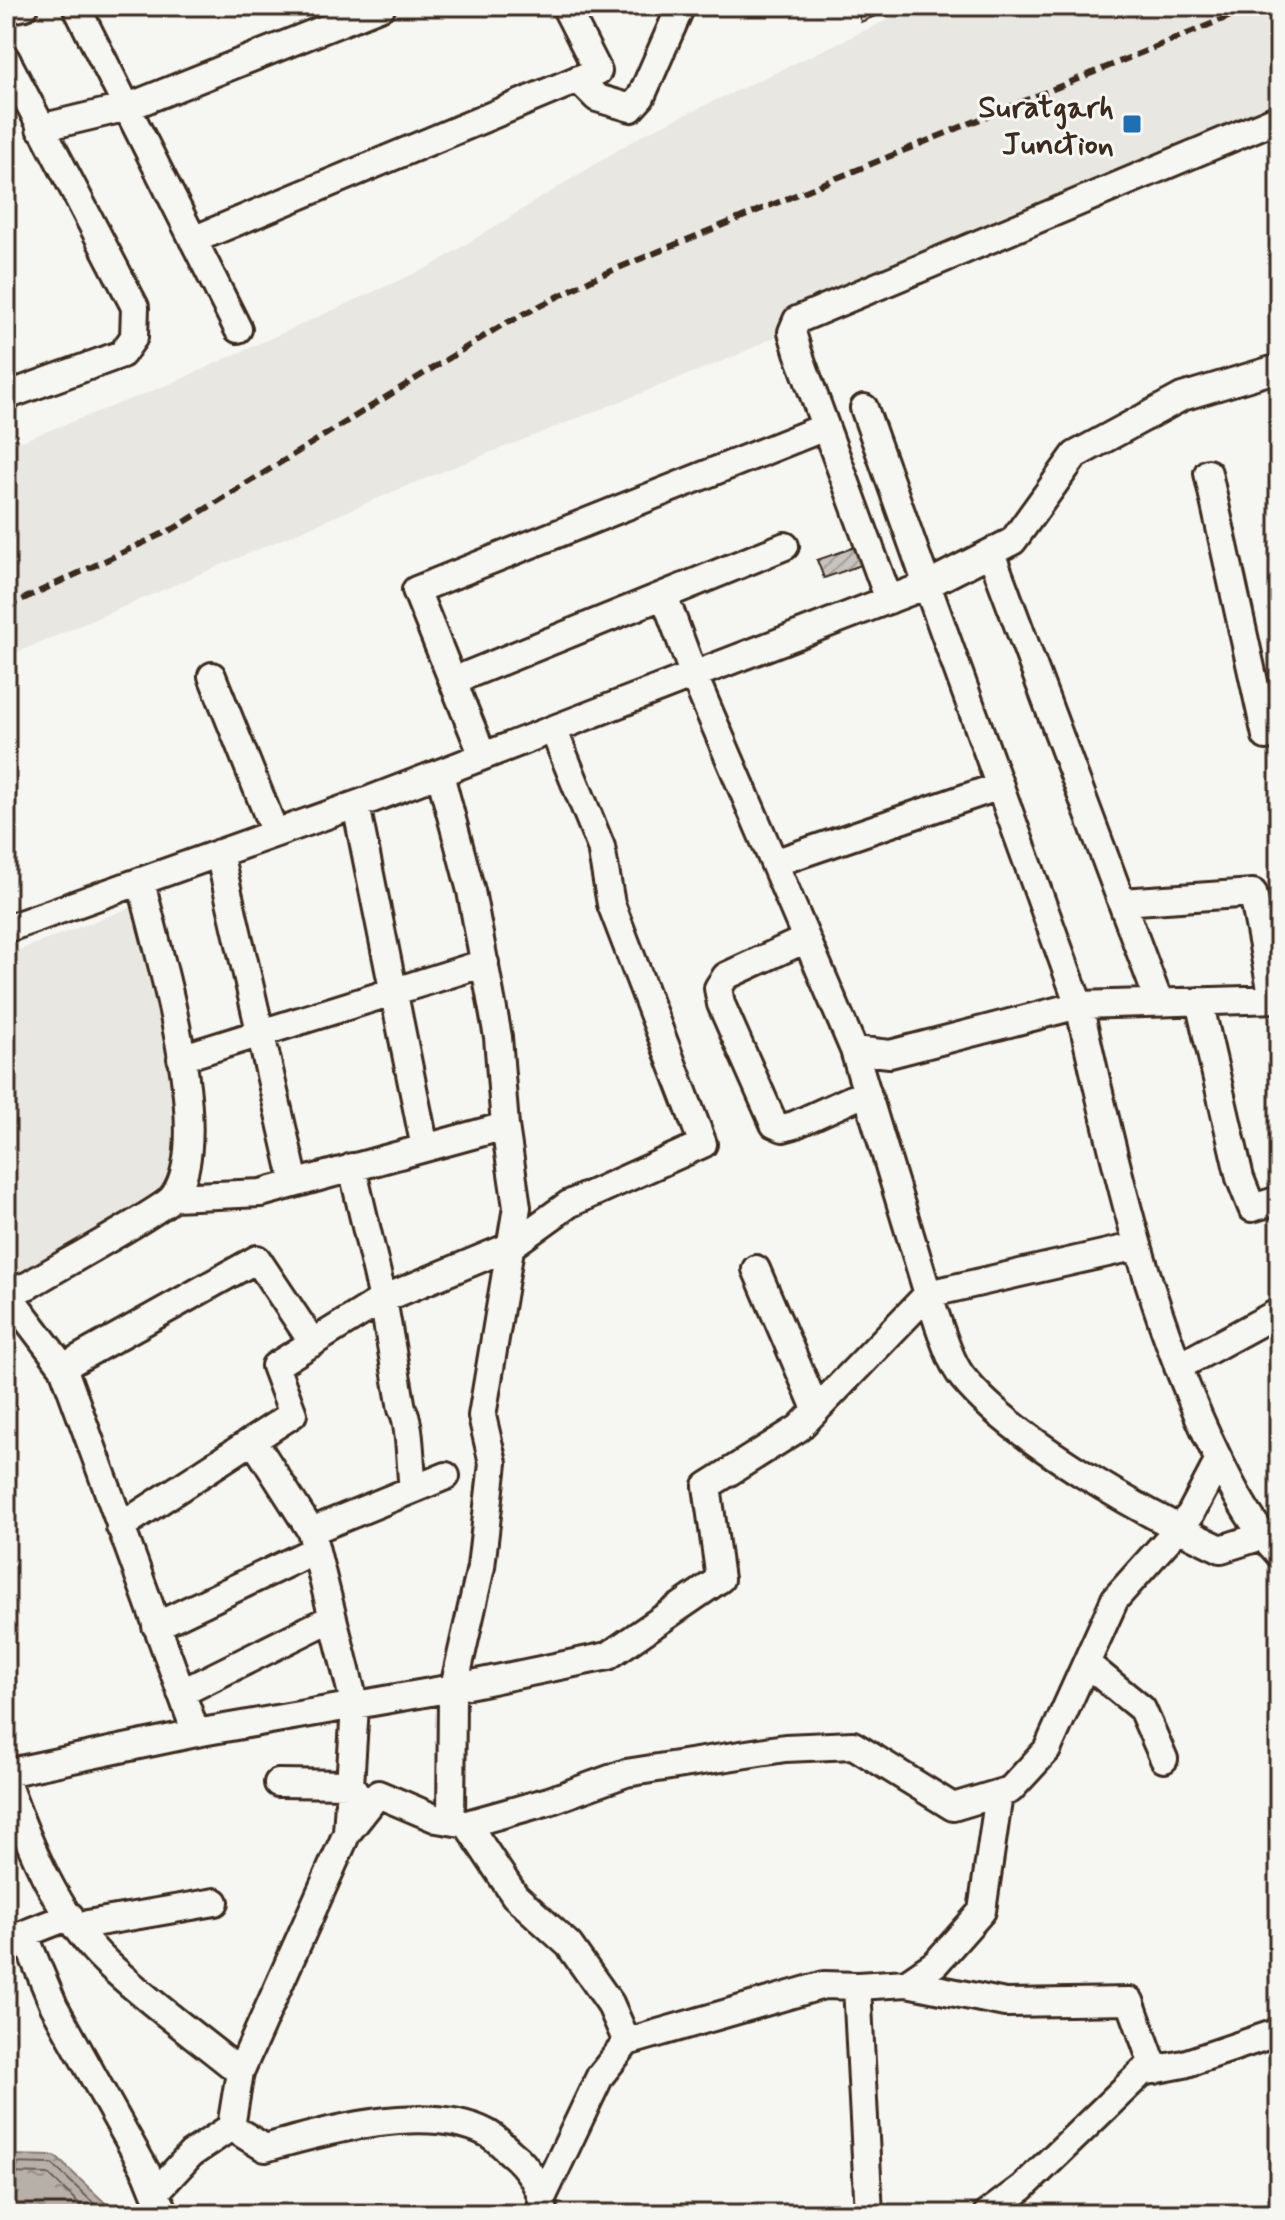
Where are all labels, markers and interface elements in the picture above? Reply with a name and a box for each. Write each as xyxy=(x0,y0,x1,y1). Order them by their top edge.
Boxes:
place label: Suratgarh Junction xyxy=(978,87,1114,166)
marker: Suratgarh Junction xyxy=(1121,113,1143,135)

